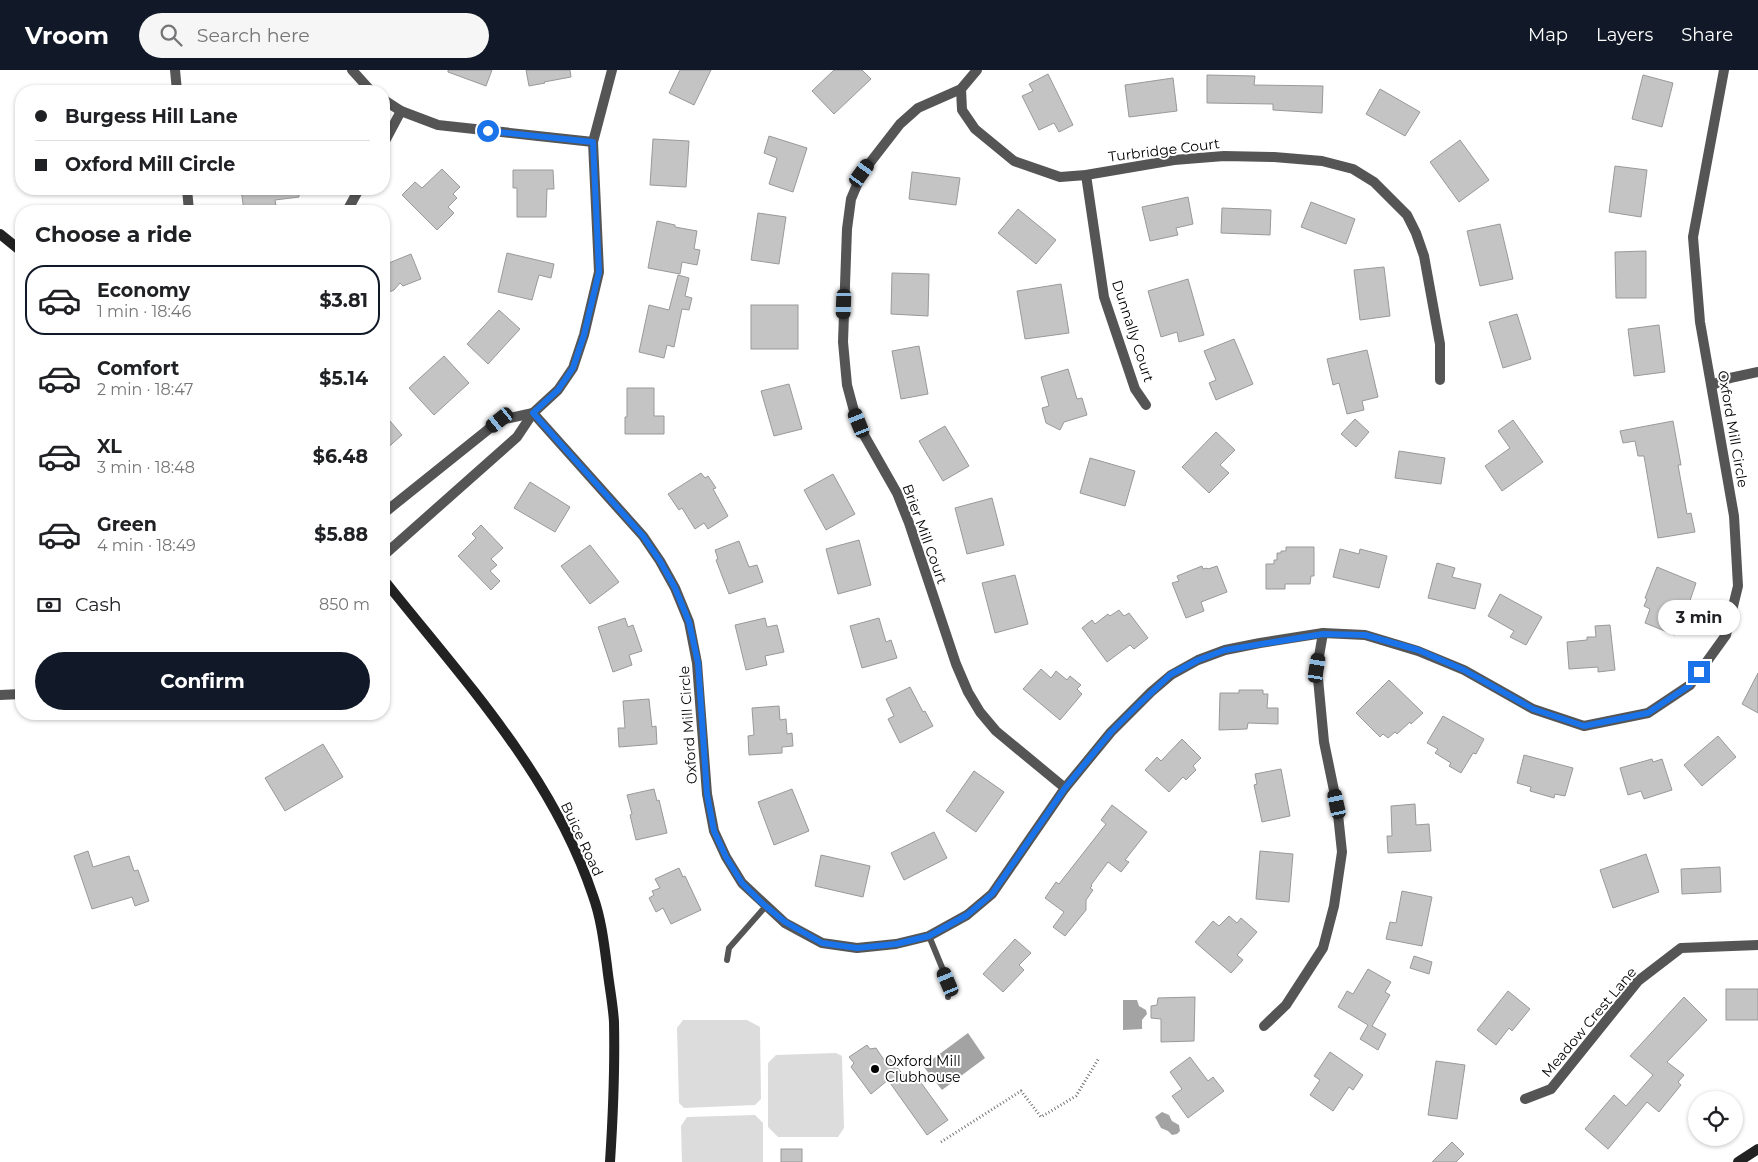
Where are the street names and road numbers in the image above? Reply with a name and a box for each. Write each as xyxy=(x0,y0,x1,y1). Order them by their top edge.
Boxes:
street label: Turbridge Court xyxy=(1107,134,1221,166)
street label: Dunnally Court xyxy=(1108,278,1158,385)
street label: Oxford Mill Circle xyxy=(1714,369,1752,489)
street label: Brier Mill Court xyxy=(899,481,952,587)
street label: Oxford Mill Circle xyxy=(675,665,701,785)
street label: Buice Road xyxy=(557,799,607,879)
street label: Meadow Crest Lane xyxy=(1538,963,1640,1081)

